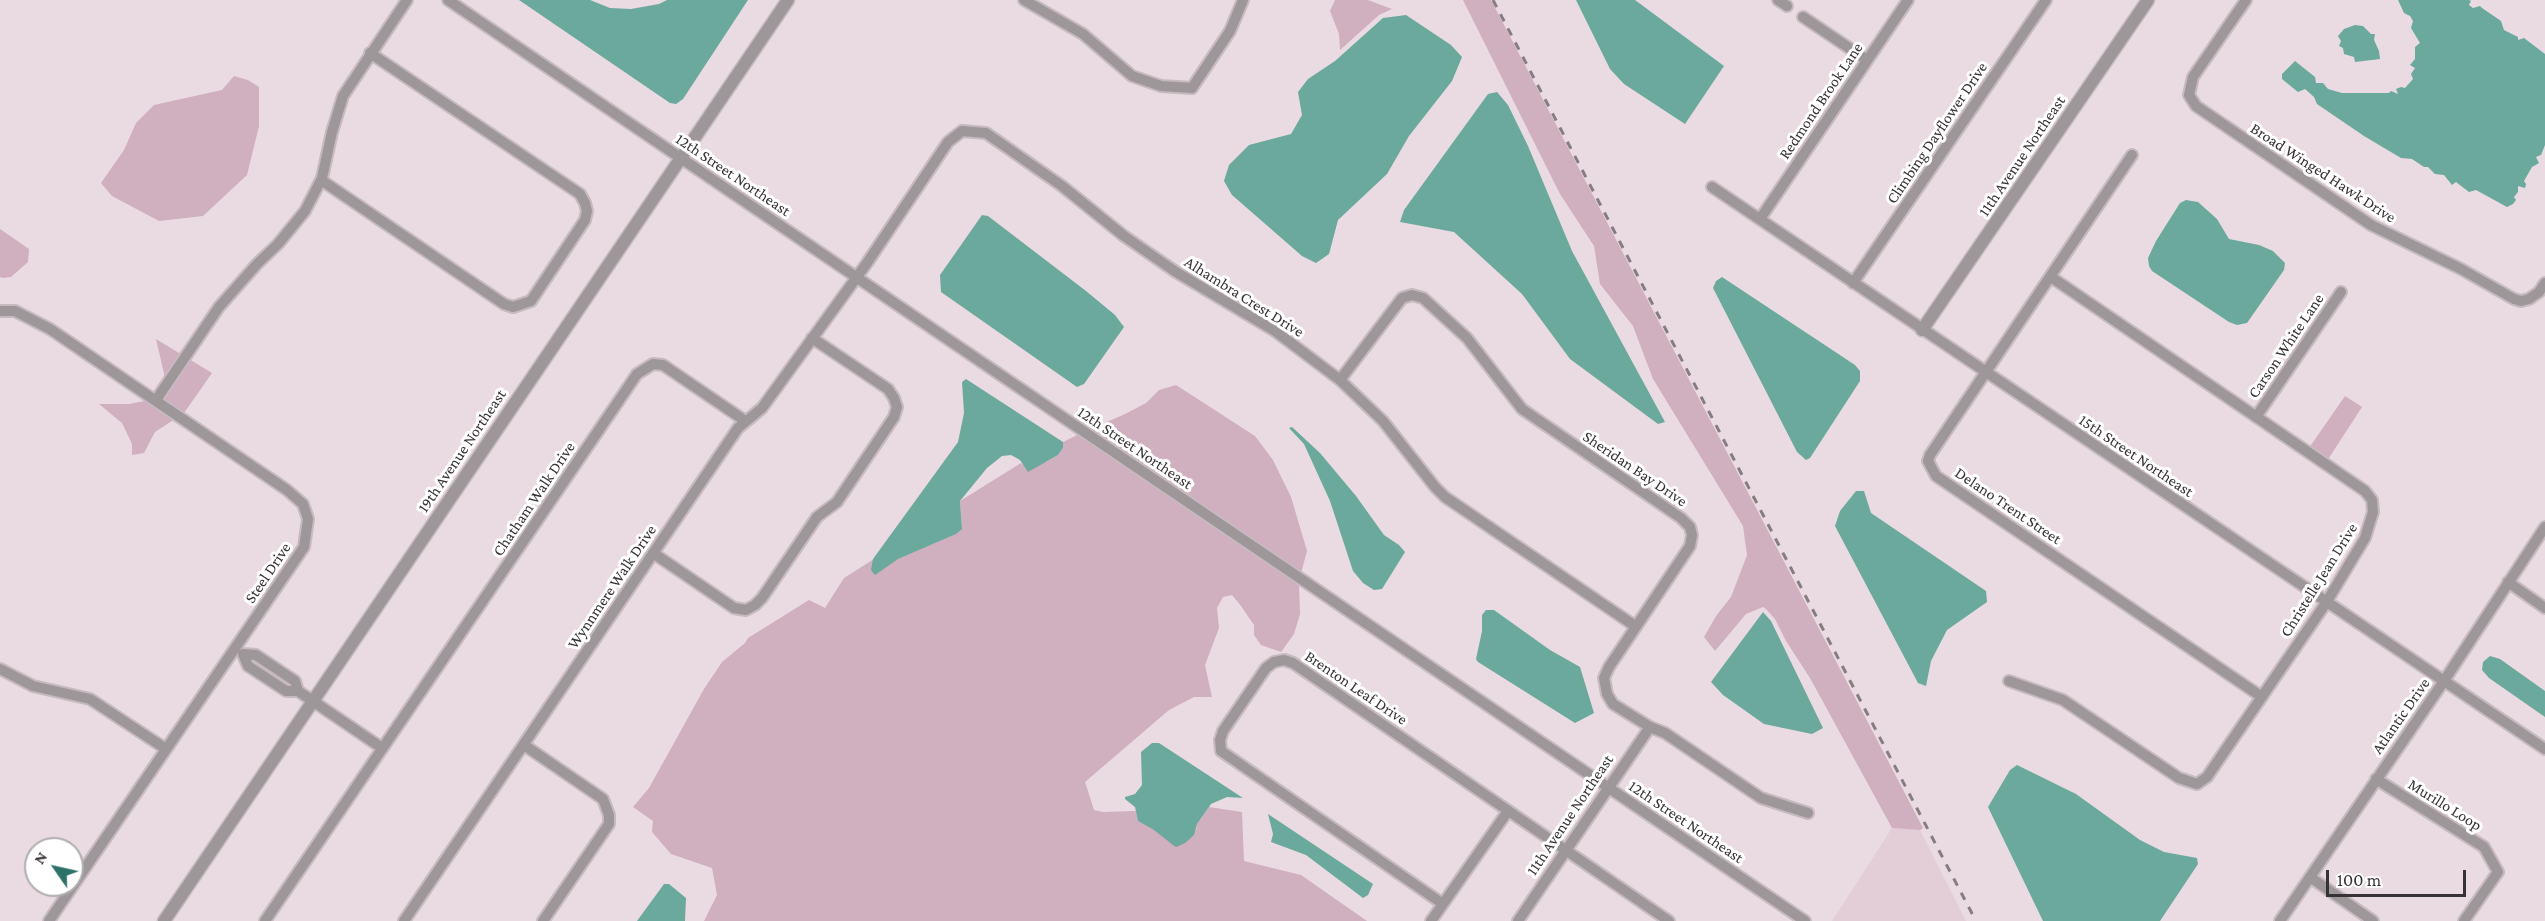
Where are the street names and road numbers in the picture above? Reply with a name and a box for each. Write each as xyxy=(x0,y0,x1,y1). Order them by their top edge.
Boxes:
street label: Redmond Brook Lane xyxy=(1775,39,1867,163)
street label: Climbing Dayflower Drive xyxy=(1882,59,1992,207)
street label: 11th Avenue Northeast xyxy=(1974,92,2070,220)
street label: Broad Winged Hawk Drive xyxy=(2247,119,2399,227)
street label: 12th Street Northeast xyxy=(672,130,794,220)
street label: Alhambra Crest Drive xyxy=(1181,252,1307,342)
street label: Carson White Lane xyxy=(2244,290,2328,402)
street label: 19th Avenue Northeast xyxy=(414,386,510,516)
street label: 12th Street Northeast xyxy=(1074,403,1196,493)
street label: 15th Street Northeast xyxy=(2075,411,2197,501)
street label: Sheridan Bay Drive xyxy=(1579,427,1691,511)
street label: Chatham Walk Drive xyxy=(489,438,579,560)
street label: Delano Trent Street xyxy=(1951,463,2065,549)
street label: Christelle Jean Drive xyxy=(2276,520,2362,640)
street label: Wynnmere Walk Drive xyxy=(563,521,661,653)
street label: Steel Drive xyxy=(241,539,295,607)
street label: Brenton Leaf Drive xyxy=(1301,647,1411,729)
street label: Atlantic Drive xyxy=(2368,674,2434,758)
street label: 11th Avenue Northeast xyxy=(1522,751,1618,879)
street label: Murillo Loop xyxy=(2405,775,2485,835)
street label: 12th Street Northeast xyxy=(1625,777,1747,867)

